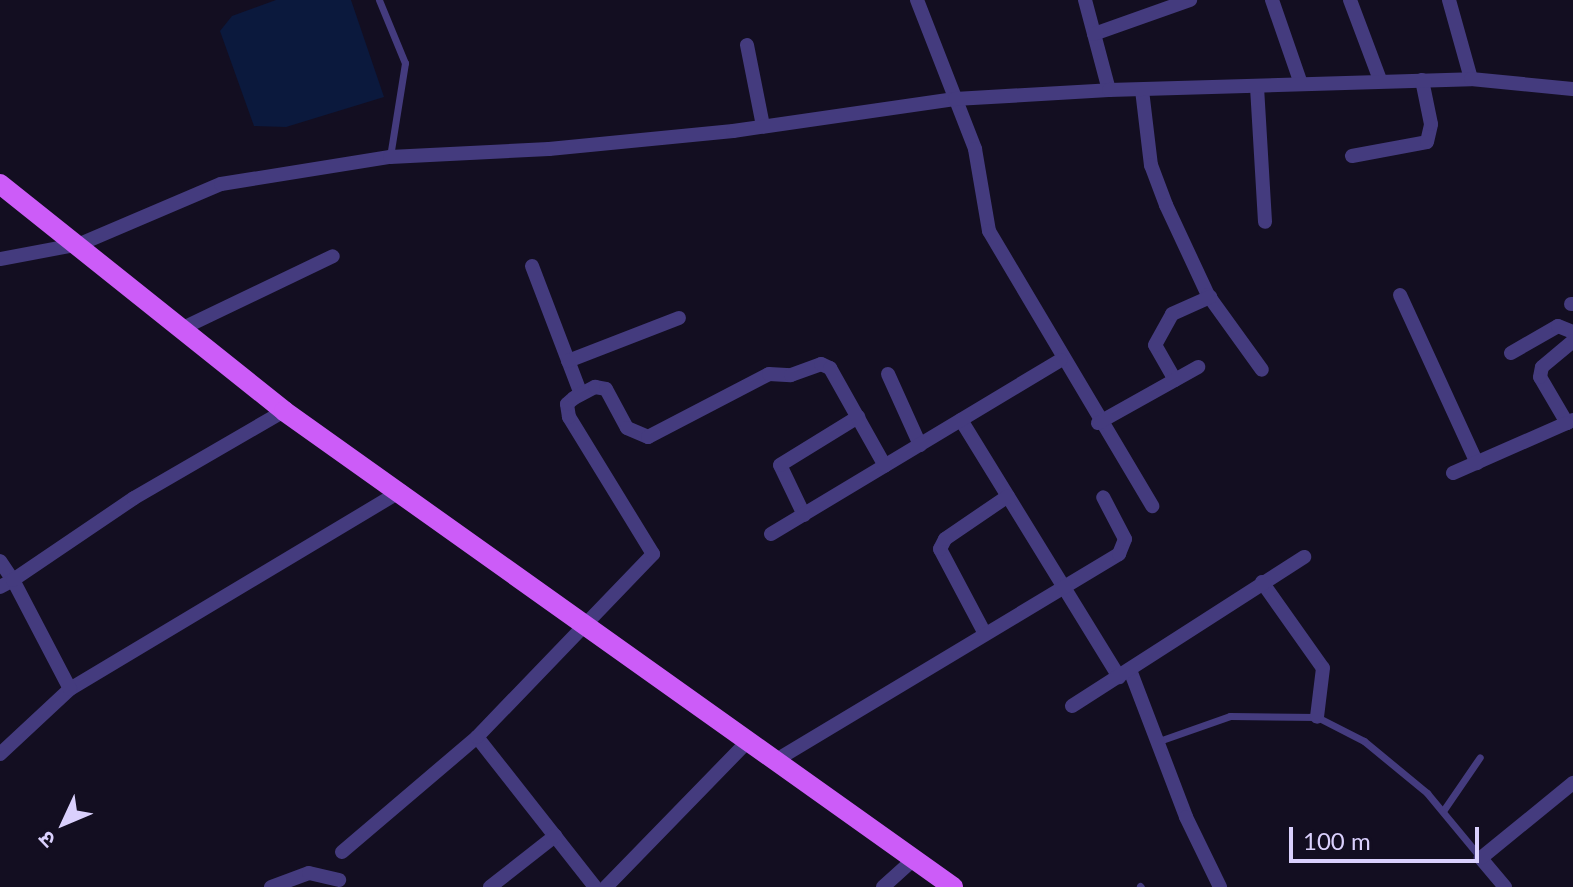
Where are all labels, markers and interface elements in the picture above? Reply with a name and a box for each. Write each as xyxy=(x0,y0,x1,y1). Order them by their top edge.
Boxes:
north arrow xyxy=(24,783,104,863)
scale bar xyxy=(1293,811,1483,861)
text: उ xyxy=(32,826,61,854)
text: 100 m xyxy=(1303,826,1371,855)

